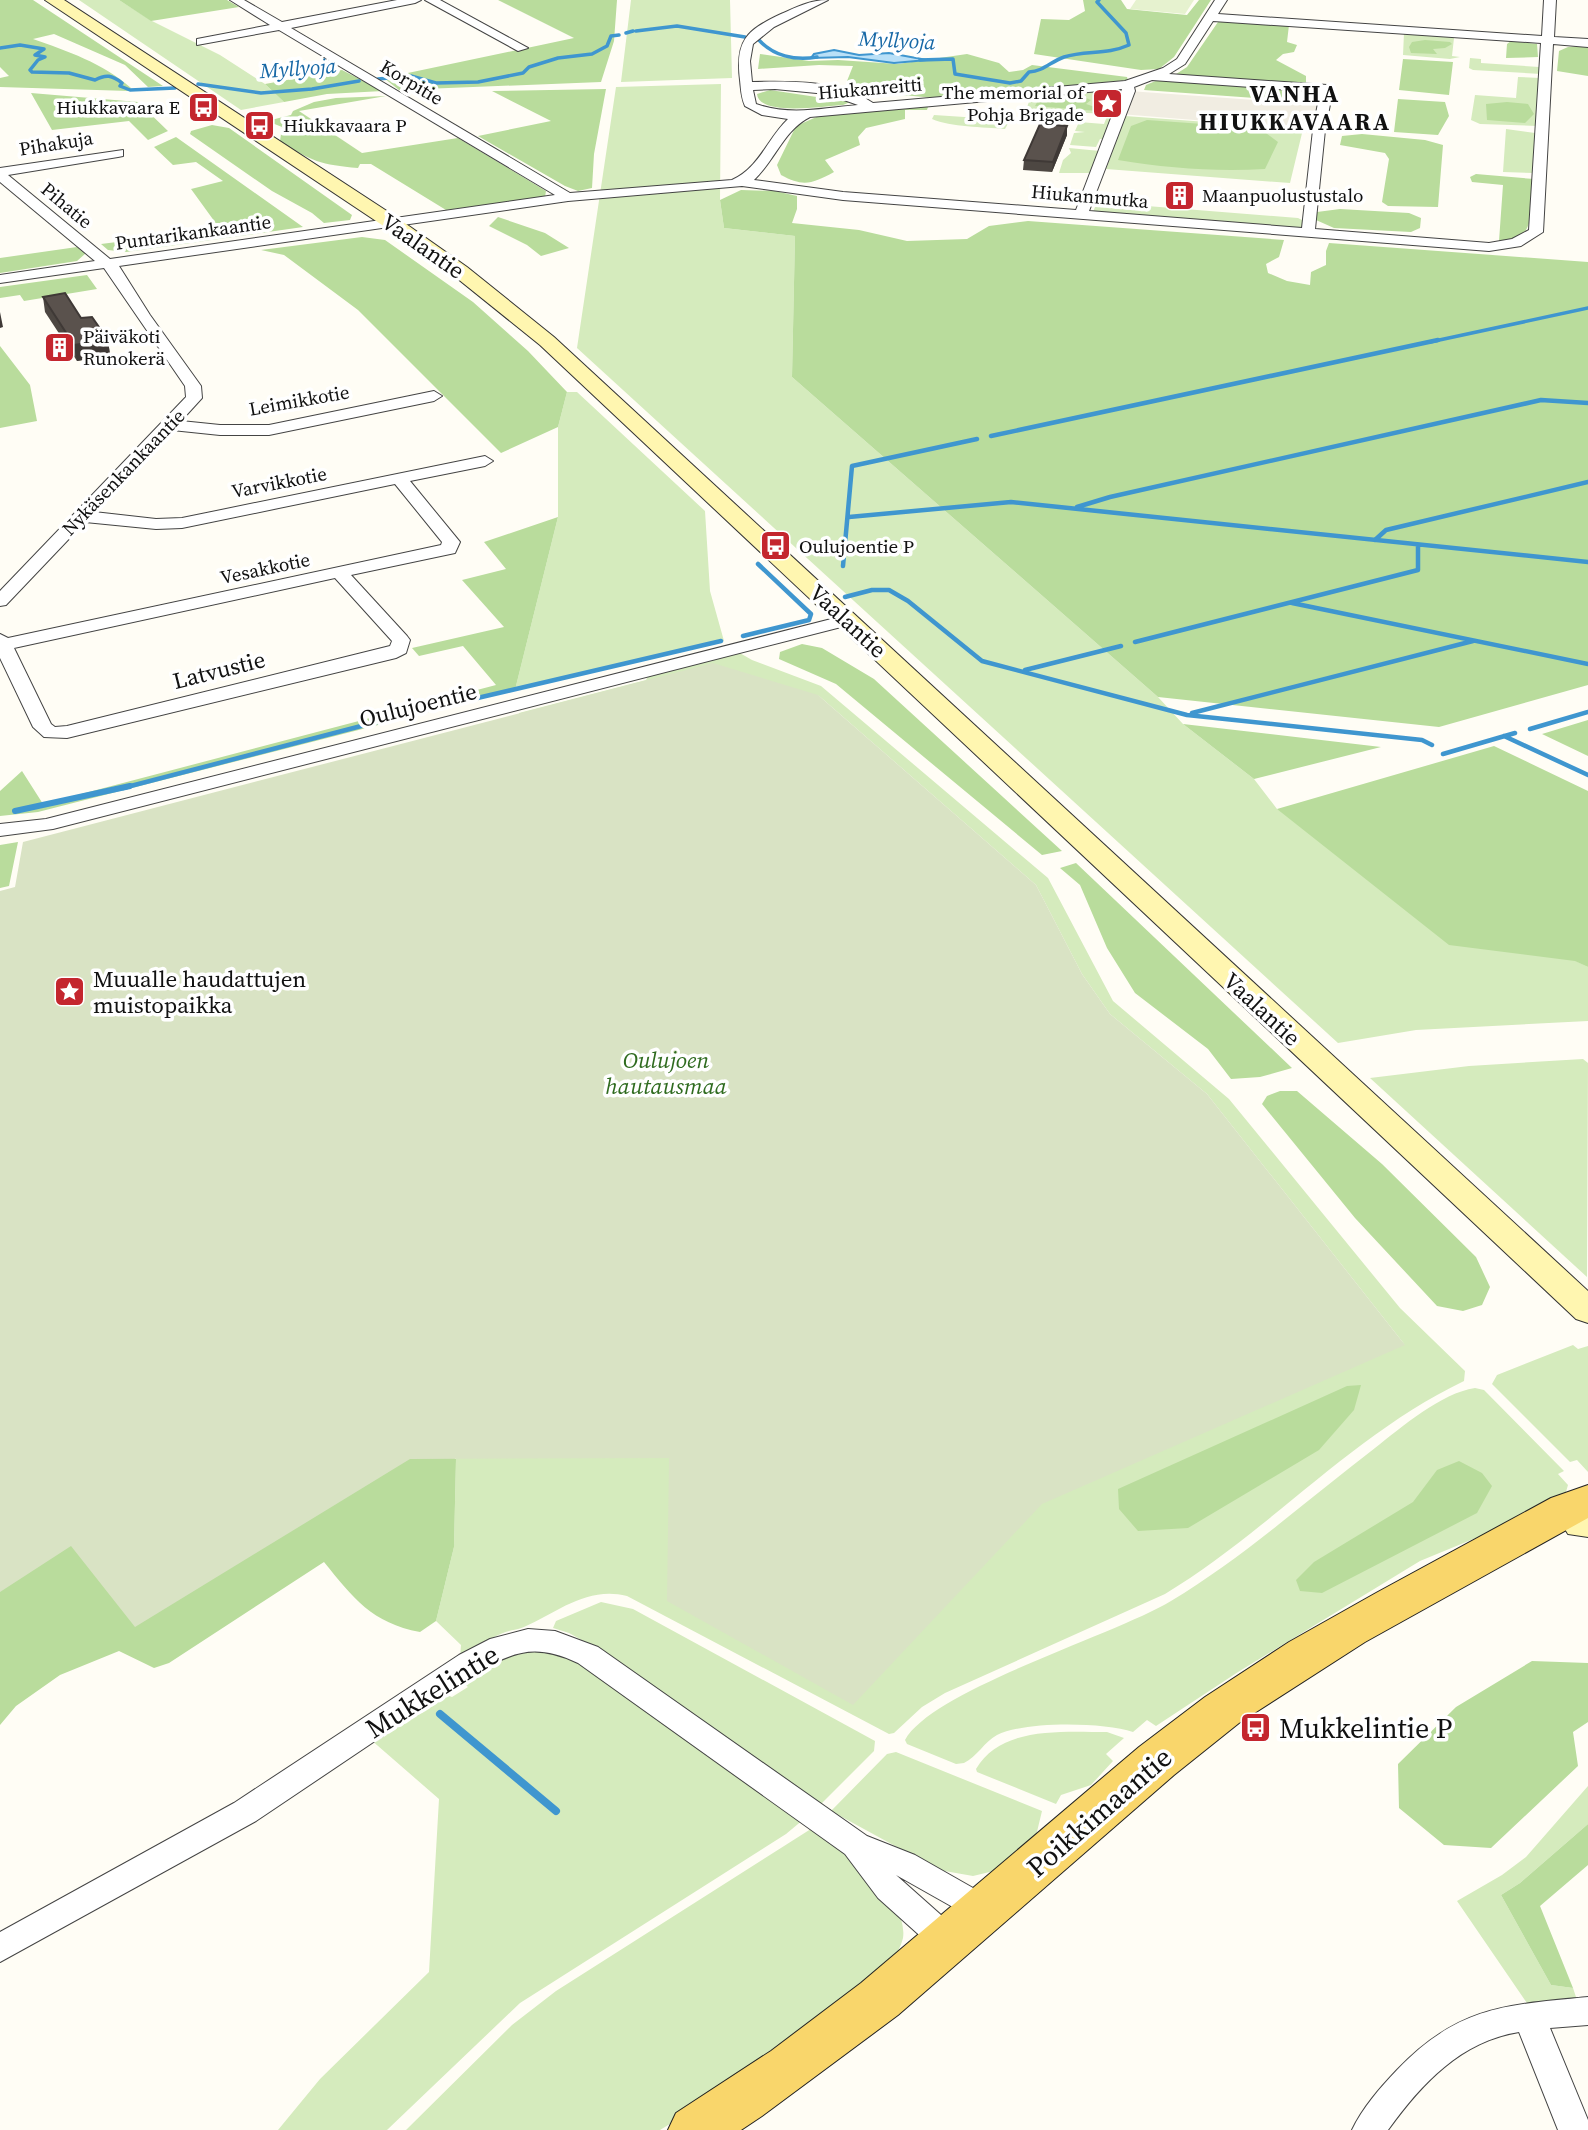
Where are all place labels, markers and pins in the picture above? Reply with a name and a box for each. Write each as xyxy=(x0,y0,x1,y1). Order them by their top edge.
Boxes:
place label: The memorial of Pohja Brigade xyxy=(942,79,1086,127)
place icon: The memorial of Pohja Brigade xyxy=(1090,86,1124,120)
bus stop icon: Hiukkavaara E xyxy=(186,90,220,124)
place label: Hiukkavaara E xyxy=(56,94,180,120)
bus stop icon: Hiukkavaara P xyxy=(243,108,277,142)
place label: Hiukkavaara P xyxy=(283,112,406,138)
building icon: Maanpuolustustalo xyxy=(1162,178,1196,212)
place label: Maanpuolustustalo xyxy=(1202,182,1363,208)
place label: Päiväkoti Runokerä xyxy=(83,323,166,371)
building icon: Päiväkoti Runokerä xyxy=(43,330,77,364)
bus stop icon: Oulujoentie P xyxy=(759,529,793,563)
place label: Oulujoentie P xyxy=(799,533,914,559)
place label: Muualle haudattujen muistopaikka xyxy=(93,963,306,1021)
place icon: Muualle haudattujen muistopaikka xyxy=(53,975,87,1009)
place label: Mukkelintie P xyxy=(1279,1709,1452,1747)
bus stop icon: Mukkelintie P xyxy=(1239,1711,1273,1745)

